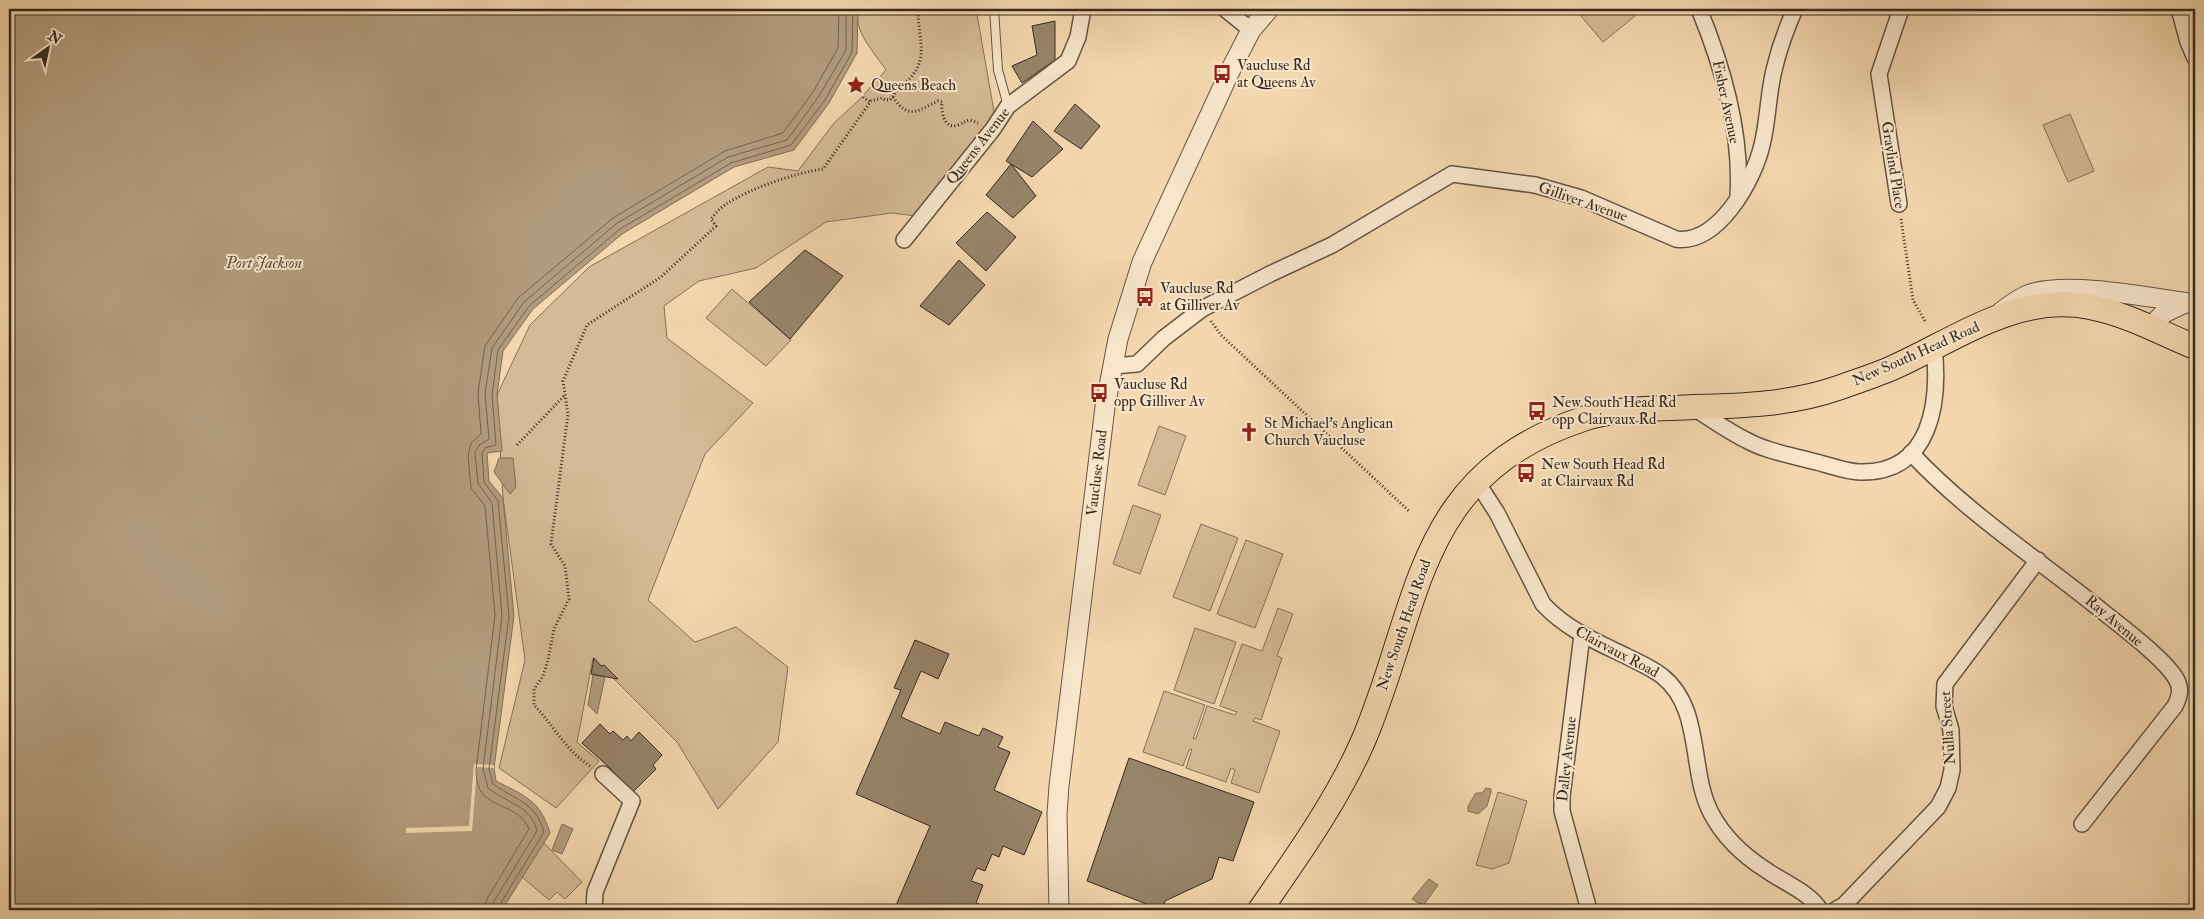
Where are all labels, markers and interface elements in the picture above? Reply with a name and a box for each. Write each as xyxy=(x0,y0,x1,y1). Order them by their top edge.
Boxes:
north arrow xyxy=(22,22,72,72)
text: N xyxy=(44,26,65,48)
place label: Vaucluse Rd at Queens Av xyxy=(1237,56,1316,92)
street label: Fisher Avenue xyxy=(1708,59,1744,145)
bus stop icon: Vaucluse Rd at Queens Av xyxy=(1211,63,1233,85)
place icon: Queens Beach xyxy=(845,74,867,96)
place label: Queens Beach xyxy=(871,76,956,95)
street label: Queens Avenue xyxy=(942,104,1014,188)
street label: Graylind Place xyxy=(1877,120,1909,210)
street label: Gilliver Avenue xyxy=(1536,178,1630,226)
water label: Port Jackson xyxy=(225,253,302,273)
place label: Vaucluse Rd at Gilliver Av xyxy=(1160,279,1240,315)
bus stop icon: Vaucluse Rd at Gilliver Av xyxy=(1134,286,1156,308)
street label: New South Head Road xyxy=(1849,317,1983,391)
place label: Vaucluse Rd opp Gilliver Av xyxy=(1114,375,1205,412)
bus stop icon: Vaucluse Rd opp Gilliver Av xyxy=(1088,382,1110,404)
place label: New South Head Rd opp Clairvaux Rd xyxy=(1552,393,1677,430)
bus stop icon: New South Head Rd opp Clairvaux Rd xyxy=(1526,400,1548,422)
place label: St Michael’s Anglican Church Vaucluse xyxy=(1264,414,1393,450)
church icon: St Michael’s Anglican Church Vaucluse xyxy=(1238,421,1260,443)
street label: Vaucluse Road xyxy=(1082,428,1112,517)
place label: New South Head Rd at Clairvaux Rd xyxy=(1541,455,1666,491)
bus stop icon: New South Head Rd at Clairvaux Rd xyxy=(1515,462,1537,484)
street label: New South Head Road xyxy=(1373,556,1436,693)
street label: Ray Avenue xyxy=(2081,591,2147,651)
street label: Clairvaux Road xyxy=(1572,622,1663,682)
street label: Nulla Street xyxy=(1936,690,1960,766)
street label: Dalley Avenue xyxy=(1553,716,1581,802)

